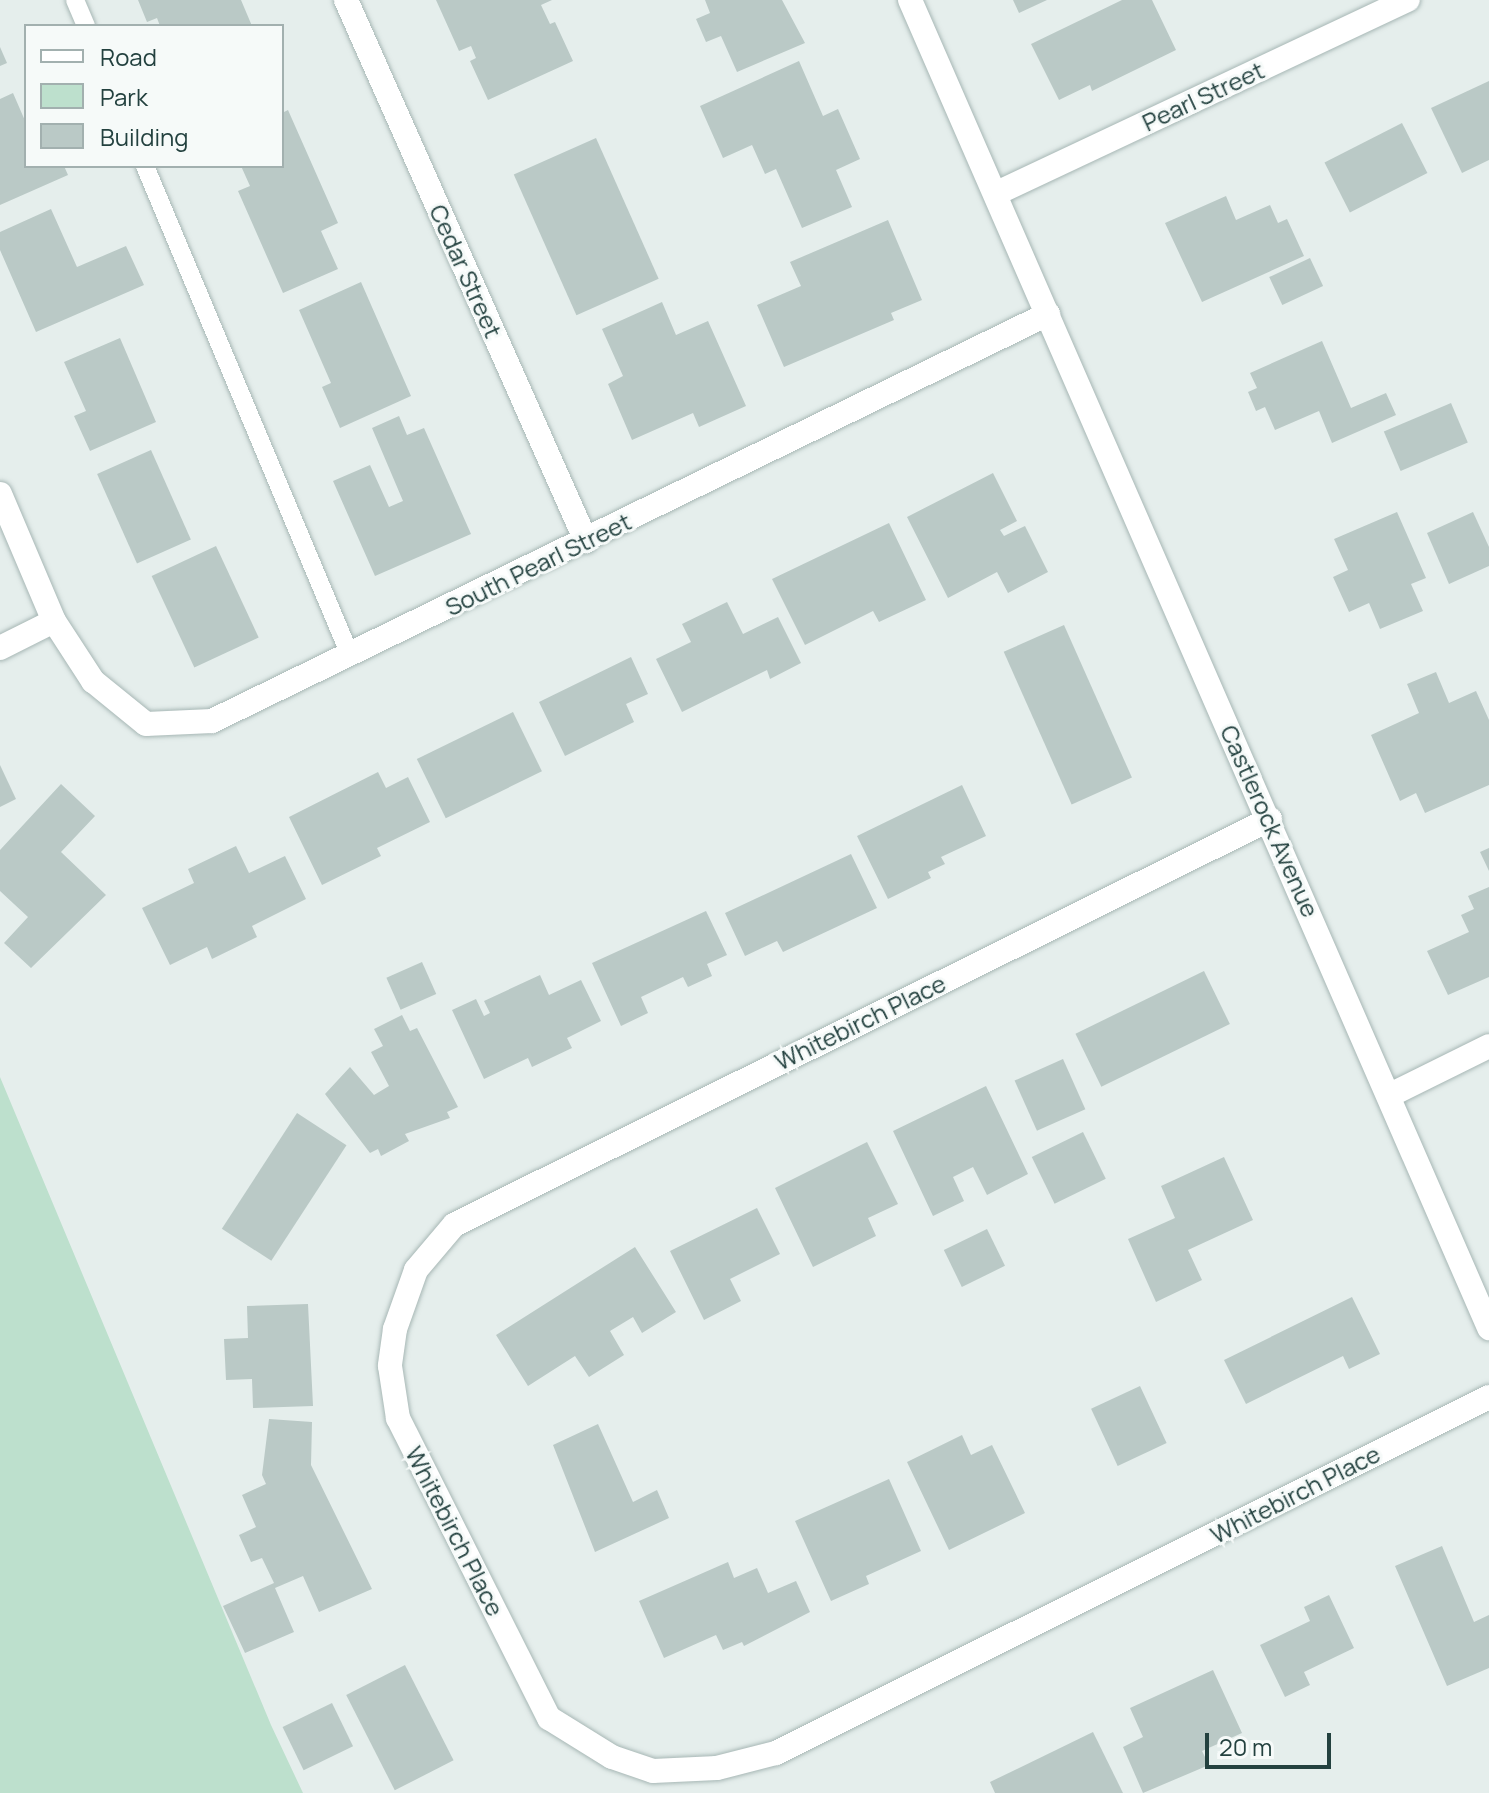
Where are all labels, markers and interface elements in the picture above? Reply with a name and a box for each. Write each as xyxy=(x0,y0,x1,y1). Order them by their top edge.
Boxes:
legend xyxy=(24,24,284,168)
text: Road xyxy=(100,40,157,73)
street label: Pearl Street xyxy=(1138,55,1268,137)
text: Park xyxy=(100,80,148,113)
text: Building xyxy=(100,120,188,153)
street label: Cedar Street xyxy=(424,200,508,342)
street label: South Pearl Street xyxy=(440,507,636,621)
street label: Castlerock Avenue xyxy=(1215,721,1325,921)
street label: Whitebirch Place xyxy=(770,968,950,1076)
street label: Whitebirch Place xyxy=(1205,1439,1385,1549)
street label: Whitebirch Place xyxy=(400,1441,510,1621)
scale bar xyxy=(1209,1717,1335,1767)
text: 20 m xyxy=(1219,1730,1272,1763)

